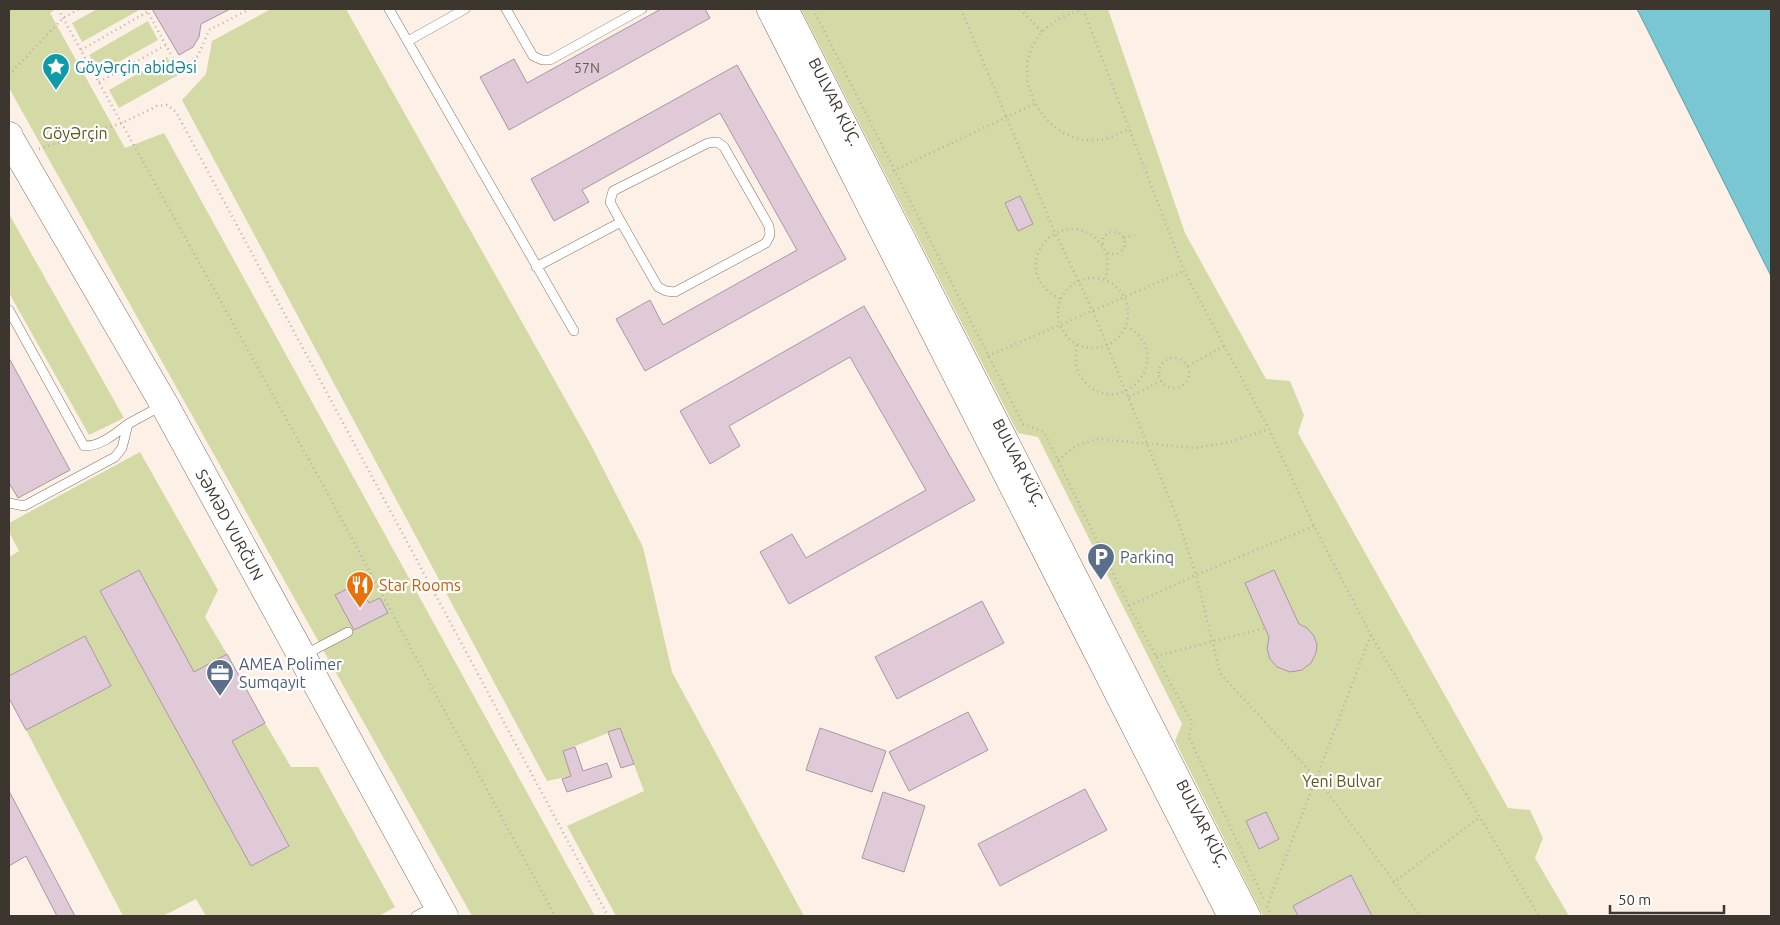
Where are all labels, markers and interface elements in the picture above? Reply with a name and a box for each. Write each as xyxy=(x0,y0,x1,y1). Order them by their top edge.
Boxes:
place icon: Göyərçin abidəsi xyxy=(41,52,71,91)
street label: BULVAR KÜÇ. xyxy=(805,55,865,149)
place label: Göyərçin abidəsi xyxy=(75,58,197,76)
house number: 57N xyxy=(574,60,600,76)
park label: Göyərçin xyxy=(42,124,108,142)
street label: BULVAR KÜÇ. xyxy=(989,416,1049,509)
street label: SƏMƏD VURĞUN xyxy=(192,466,268,583)
parking icon: Parkinq xyxy=(1086,542,1116,581)
place label: Parkinq xyxy=(1120,548,1174,566)
restaurant icon: Star Rooms xyxy=(345,570,375,609)
place label: Star Rooms xyxy=(379,576,461,594)
place label: AMEA Polimer Sumqayıt xyxy=(239,655,342,691)
office icon: AMEA Polimer Sumqayıt xyxy=(205,658,235,697)
park label: Yeni Bulvar xyxy=(1302,772,1382,790)
street label: BULVAR KÜÇ. xyxy=(1173,777,1233,870)
scale bar xyxy=(1610,882,1724,914)
text: 50 m xyxy=(1618,891,1651,908)

